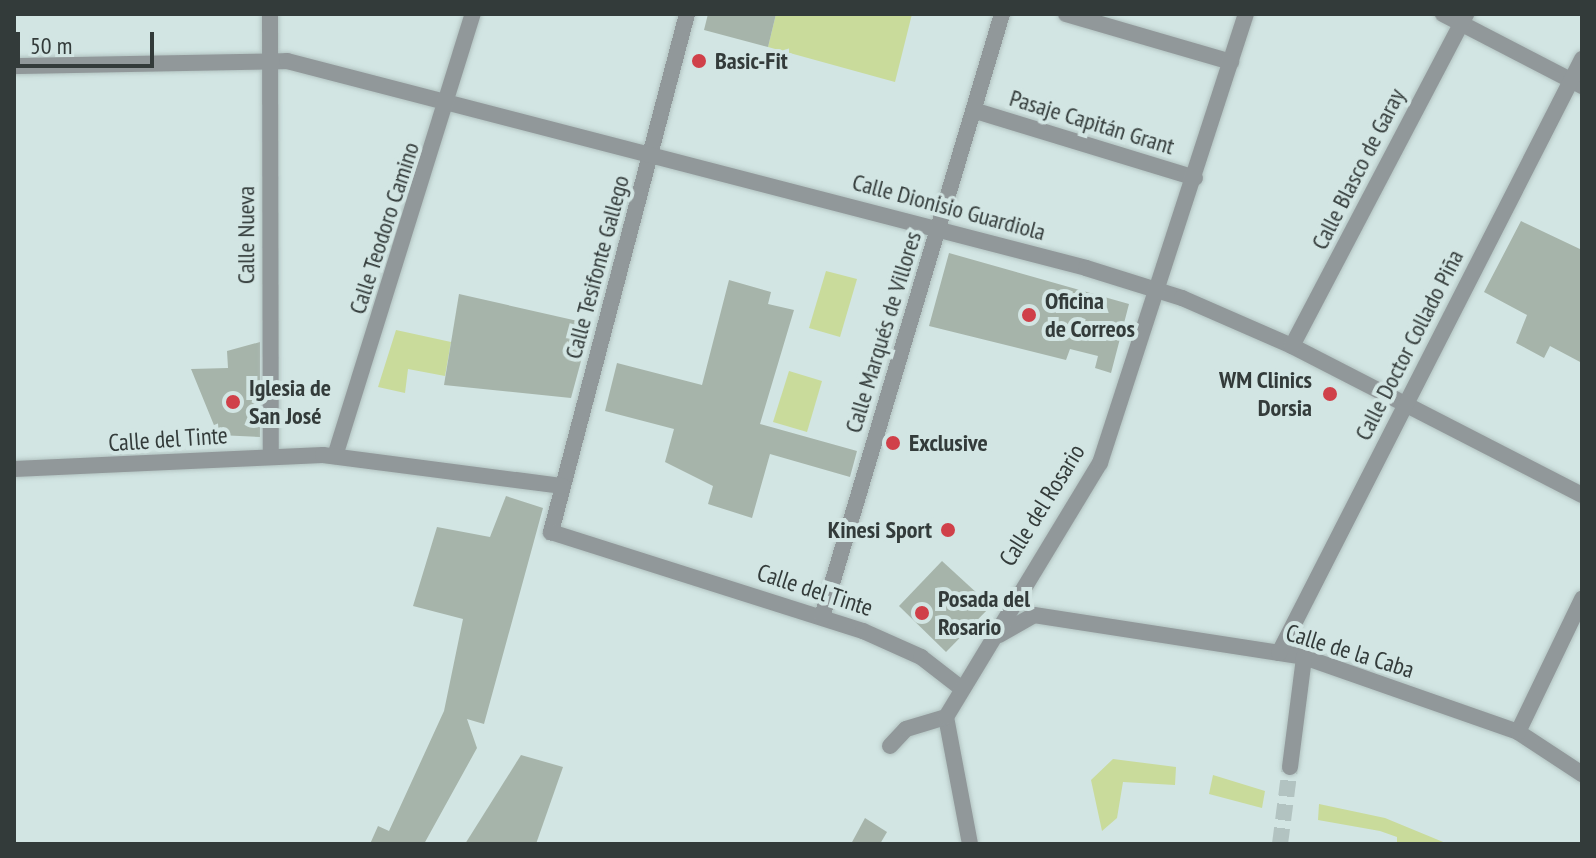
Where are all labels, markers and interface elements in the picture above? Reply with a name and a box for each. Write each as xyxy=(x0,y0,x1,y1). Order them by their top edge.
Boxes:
scale bar xyxy=(20,16,158,66)
text: 50 m xyxy=(30,30,72,61)
place label: Basic-Fit xyxy=(715,47,788,75)
marker: Basic-Fit xyxy=(690,52,708,70)
street label: Pasaje Capitán Grant xyxy=(1006,83,1178,161)
street label: Calle Blasco de Garay xyxy=(1305,84,1411,254)
street label: Calle Teodoro Camino xyxy=(343,138,425,318)
street label: Calle Dionisio Guardiola xyxy=(849,167,1049,247)
street label: Calle Tesifonte Gallego xyxy=(559,172,635,362)
street label: Calle Nueva xyxy=(232,186,260,284)
street label: Calle Marqués de Villores xyxy=(839,228,927,436)
street label: Calle Doctor Collado Piña xyxy=(1349,245,1469,445)
place label: Oficina de Correos xyxy=(1045,287,1135,343)
marker: Oficina de Correos xyxy=(1020,306,1038,324)
place label: WM Clinics Dorsia xyxy=(1219,366,1312,422)
place label: Iglesia de San José xyxy=(249,374,331,430)
marker: WM Clinics Dorsia xyxy=(1319,383,1341,405)
marker: Iglesia de San José xyxy=(224,393,242,411)
street label: Calle del Tinte xyxy=(107,420,229,458)
place label: Exclusive xyxy=(909,429,988,457)
marker: Exclusive xyxy=(884,434,902,452)
street label: Calle del Rosario xyxy=(993,439,1091,571)
place label: Kinesi Sport xyxy=(828,516,932,544)
marker: Kinesi Sport xyxy=(939,521,957,539)
street label: Calle del Tinte xyxy=(753,558,877,622)
place label: Posada del Rosario xyxy=(938,585,1030,641)
marker: Posada del Rosario xyxy=(913,604,931,622)
street label: Calle de la Caba xyxy=(1282,618,1418,684)

